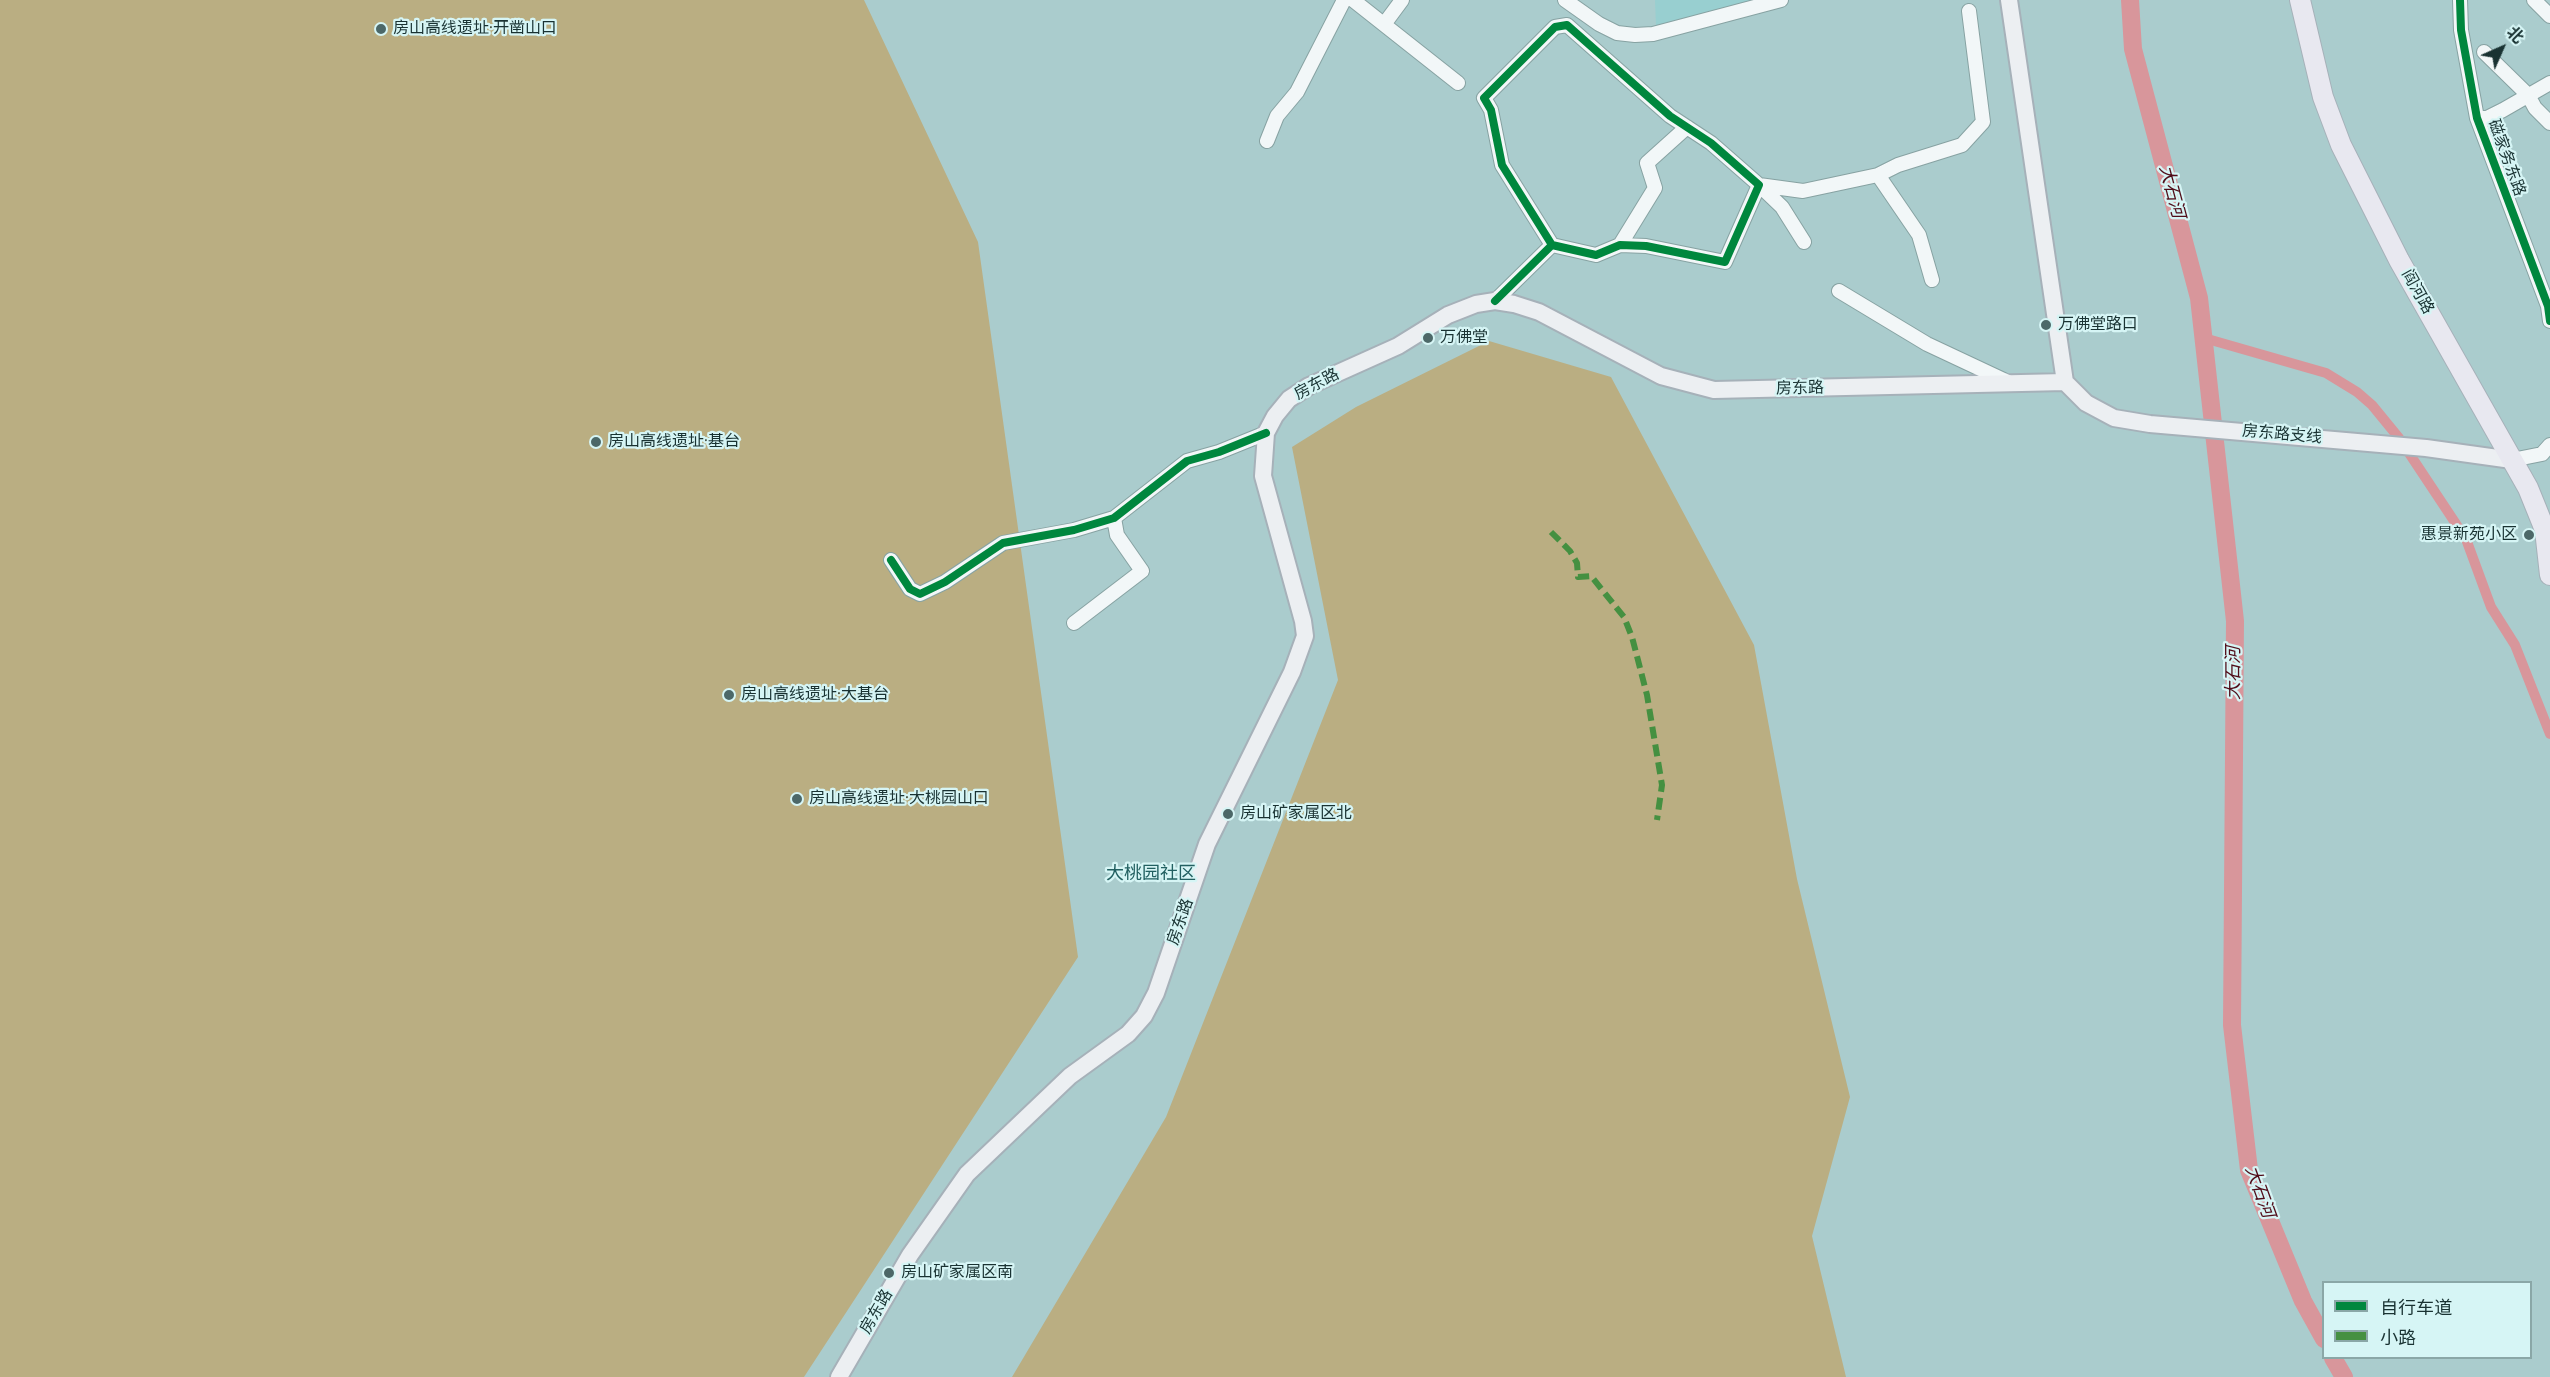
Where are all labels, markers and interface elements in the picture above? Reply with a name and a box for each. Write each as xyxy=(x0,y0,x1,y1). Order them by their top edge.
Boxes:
north arrow xyxy=(2472,18,2532,78)
place label: 房山高线遗址·开凿山口 xyxy=(393,19,557,39)
marker: 房山高线遗址·开凿山口 xyxy=(374,22,388,36)
text: 北 xyxy=(2503,23,2527,47)
street label: 磁家务东路 xyxy=(2483,117,2529,199)
water label: 大石河 xyxy=(2154,163,2188,221)
street label: 阎河路 xyxy=(2397,266,2437,318)
place label: 万佛堂路口 xyxy=(2058,315,2138,335)
marker: 万佛堂路口 xyxy=(2039,318,2053,332)
place label: 万佛堂 xyxy=(1440,328,1488,348)
marker: 万佛堂 xyxy=(1421,331,1435,345)
street label: 房东路 xyxy=(1291,365,1343,405)
street label: 房东路 xyxy=(1776,379,1824,399)
street label: 房东路支线 xyxy=(2241,422,2323,448)
place label: 房山高线遗址·基台 xyxy=(608,432,740,452)
marker: 房山高线遗址·基台 xyxy=(589,435,603,449)
place label: 惠景新苑小区 xyxy=(2421,525,2517,545)
marker: 惠景新苑小区 xyxy=(2522,528,2536,542)
water label: 大石河 xyxy=(2223,646,2245,700)
place label: 房山高线遗址·大基台 xyxy=(741,685,889,705)
marker: 房山高线遗址·大基台 xyxy=(722,688,736,702)
place label: 房山高线遗址·大桃园山口 xyxy=(809,789,989,809)
marker: 房山高线遗址·大桃园山口 xyxy=(790,792,804,806)
place label: 房山矿家属区北 xyxy=(1240,804,1352,824)
marker: 房山矿家属区北 xyxy=(1221,807,1235,821)
district label: 大桃园社区 xyxy=(1106,863,1196,885)
street label: 房东路 xyxy=(1164,896,1198,948)
water label: 大石河 xyxy=(2240,1163,2278,1221)
place label: 房山矿家属区南 xyxy=(901,1263,1013,1283)
marker: 房山矿家属区南 xyxy=(882,1266,896,1280)
legend xyxy=(2322,1281,2532,1359)
street label: 房东路 xyxy=(857,1286,897,1338)
text: 自行车道 xyxy=(2380,1297,2452,1318)
text: 小路 xyxy=(2380,1327,2416,1348)

